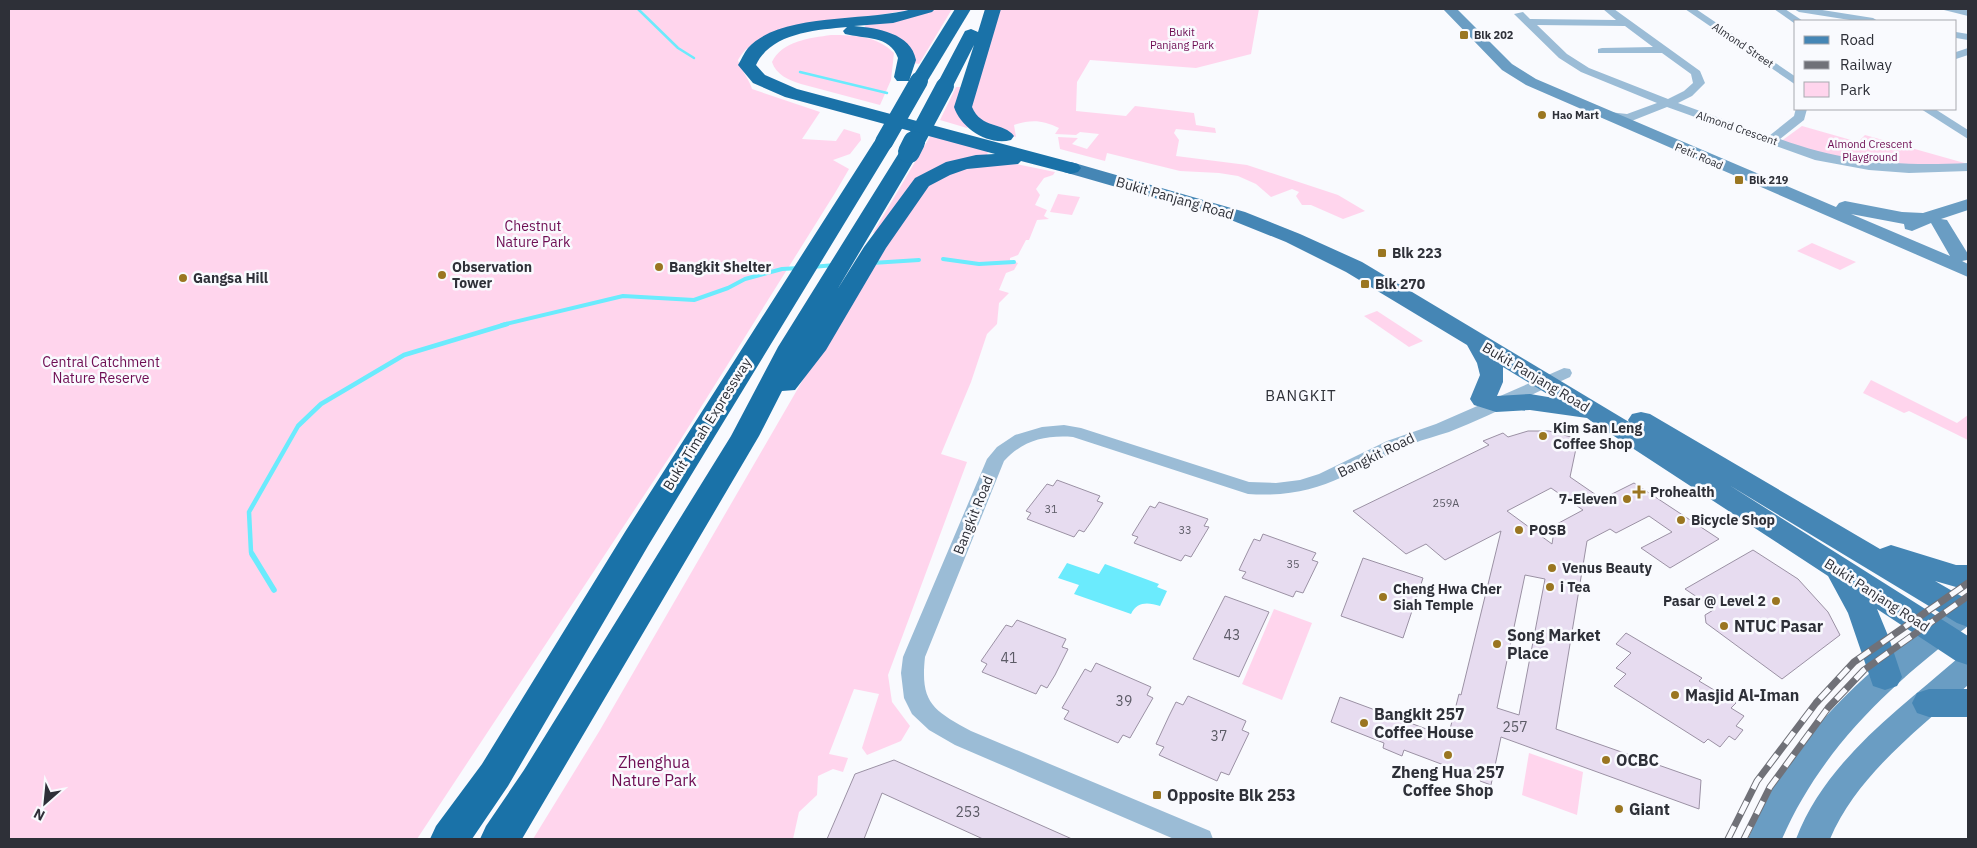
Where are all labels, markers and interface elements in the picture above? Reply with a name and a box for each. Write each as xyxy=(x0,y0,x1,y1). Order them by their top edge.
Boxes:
street label: Almond Street xyxy=(1710,19,1777,71)
legend xyxy=(1794,20,1957,110)
park label: Bukit Panjang Park xyxy=(1150,25,1214,52)
place label: Blk 202 xyxy=(1474,28,1514,42)
marker: Blk 202 xyxy=(1458,29,1470,41)
text: Road xyxy=(1840,30,1875,49)
text: Railway xyxy=(1840,55,1893,74)
text: Park xyxy=(1840,80,1870,99)
place label: Hao Mart xyxy=(1552,108,1599,122)
street label: Almond Crescent xyxy=(1695,108,1780,148)
marker: Hao Mart xyxy=(1536,109,1548,121)
park label: Almond Crescent Playground xyxy=(1828,137,1913,164)
street label: Petir Road xyxy=(1673,140,1725,172)
street label: Bukit Panjang Road xyxy=(1114,173,1236,223)
place label: Blk 219 xyxy=(1749,173,1789,187)
marker: Blk 219 xyxy=(1733,174,1745,186)
park label: Chestnut Nature Park xyxy=(496,217,571,251)
place label: Blk 223 xyxy=(1392,244,1442,262)
marker: Blk 223 xyxy=(1376,247,1388,259)
place label: Observation Tower xyxy=(452,258,532,292)
place label: Bangkit Shelter xyxy=(669,258,771,276)
marker: Bangkit Shelter xyxy=(653,261,665,273)
place label: Gangsa Hill xyxy=(193,269,268,287)
marker: Observation Tower xyxy=(436,269,448,281)
marker: Gangsa Hill xyxy=(177,272,189,284)
place label: Blk 270 xyxy=(1375,275,1425,293)
marker: Blk 270 xyxy=(1359,278,1371,290)
street label: Bukit Panjang Road xyxy=(1479,338,1593,416)
park label: Central Catchment Nature Reserve xyxy=(42,353,160,387)
street label: Bukit Timah Expressway xyxy=(659,354,755,494)
district label: BANGKIT xyxy=(1265,386,1337,405)
place label: Kim San Leng Coffee Shop xyxy=(1553,419,1642,453)
street label: Bangkit Road xyxy=(1335,429,1417,481)
marker: Kim San Leng Coffee Shop xyxy=(1537,430,1549,442)
street label: Bangkit Road xyxy=(949,473,997,557)
place label: Prohealth xyxy=(1650,483,1715,501)
marker: Prohealth xyxy=(1632,485,1646,499)
place label: 7-Eleven xyxy=(1559,490,1617,508)
marker: 7-Eleven xyxy=(1621,493,1633,505)
house number: 259A xyxy=(1433,496,1459,510)
house number: 31 xyxy=(1044,502,1058,516)
place label: Bicycle Shop xyxy=(1691,511,1775,529)
marker: Bicycle Shop xyxy=(1675,514,1687,526)
place label: POSB xyxy=(1529,521,1566,539)
house number: 33 xyxy=(1178,523,1192,537)
marker: POSB xyxy=(1513,524,1525,536)
street label: Bukit Panjang Road xyxy=(1821,554,1933,636)
house number: 35 xyxy=(1286,557,1300,571)
place label: Venus Beauty xyxy=(1562,559,1652,577)
marker: Venus Beauty xyxy=(1546,562,1558,574)
place label: i Tea xyxy=(1560,578,1590,596)
place label: Cheng Hwa Cher Siah Temple xyxy=(1393,580,1502,614)
marker: i Tea xyxy=(1544,581,1556,593)
marker: Cheng Hwa Cher Siah Temple xyxy=(1377,591,1389,603)
place label: Pasar @ Level 2 xyxy=(1663,592,1766,610)
marker: Pasar @ Level 2 xyxy=(1770,595,1782,607)
place label: NTUC Pasar xyxy=(1734,616,1824,636)
marker: NTUC Pasar xyxy=(1718,620,1730,632)
place label: Song Market Place xyxy=(1507,625,1601,663)
house number: 43 xyxy=(1224,626,1240,644)
marker: Song Market Place xyxy=(1491,638,1503,650)
house number: 41 xyxy=(1001,649,1017,667)
place label: Masjid Al-Iman xyxy=(1685,685,1799,705)
marker: Masjid Al-Iman xyxy=(1669,689,1681,701)
house number: 39 xyxy=(1116,692,1132,710)
place label: Bangkit 257 Coffee House xyxy=(1374,704,1474,742)
marker: Bangkit 257 Coffee House xyxy=(1358,717,1370,729)
house number: 257 xyxy=(1502,718,1528,736)
house number: 37 xyxy=(1211,727,1227,745)
marker: Zheng Hua 257 Coffee Shop xyxy=(1442,749,1454,761)
place label: OCBC xyxy=(1616,750,1659,770)
park label: Zhenghua Nature Park xyxy=(611,752,697,790)
marker: OCBC xyxy=(1600,754,1612,766)
place label: Zheng Hua 257 Coffee Shop xyxy=(1391,762,1505,800)
north arrow xyxy=(20,778,70,828)
place label: Opposite Blk 253 xyxy=(1167,785,1296,805)
marker: Opposite Blk 253 xyxy=(1151,789,1163,801)
place label: Giant xyxy=(1629,799,1670,819)
house number: 253 xyxy=(955,803,981,821)
marker: Giant xyxy=(1613,803,1625,815)
text: N xyxy=(30,804,48,825)

